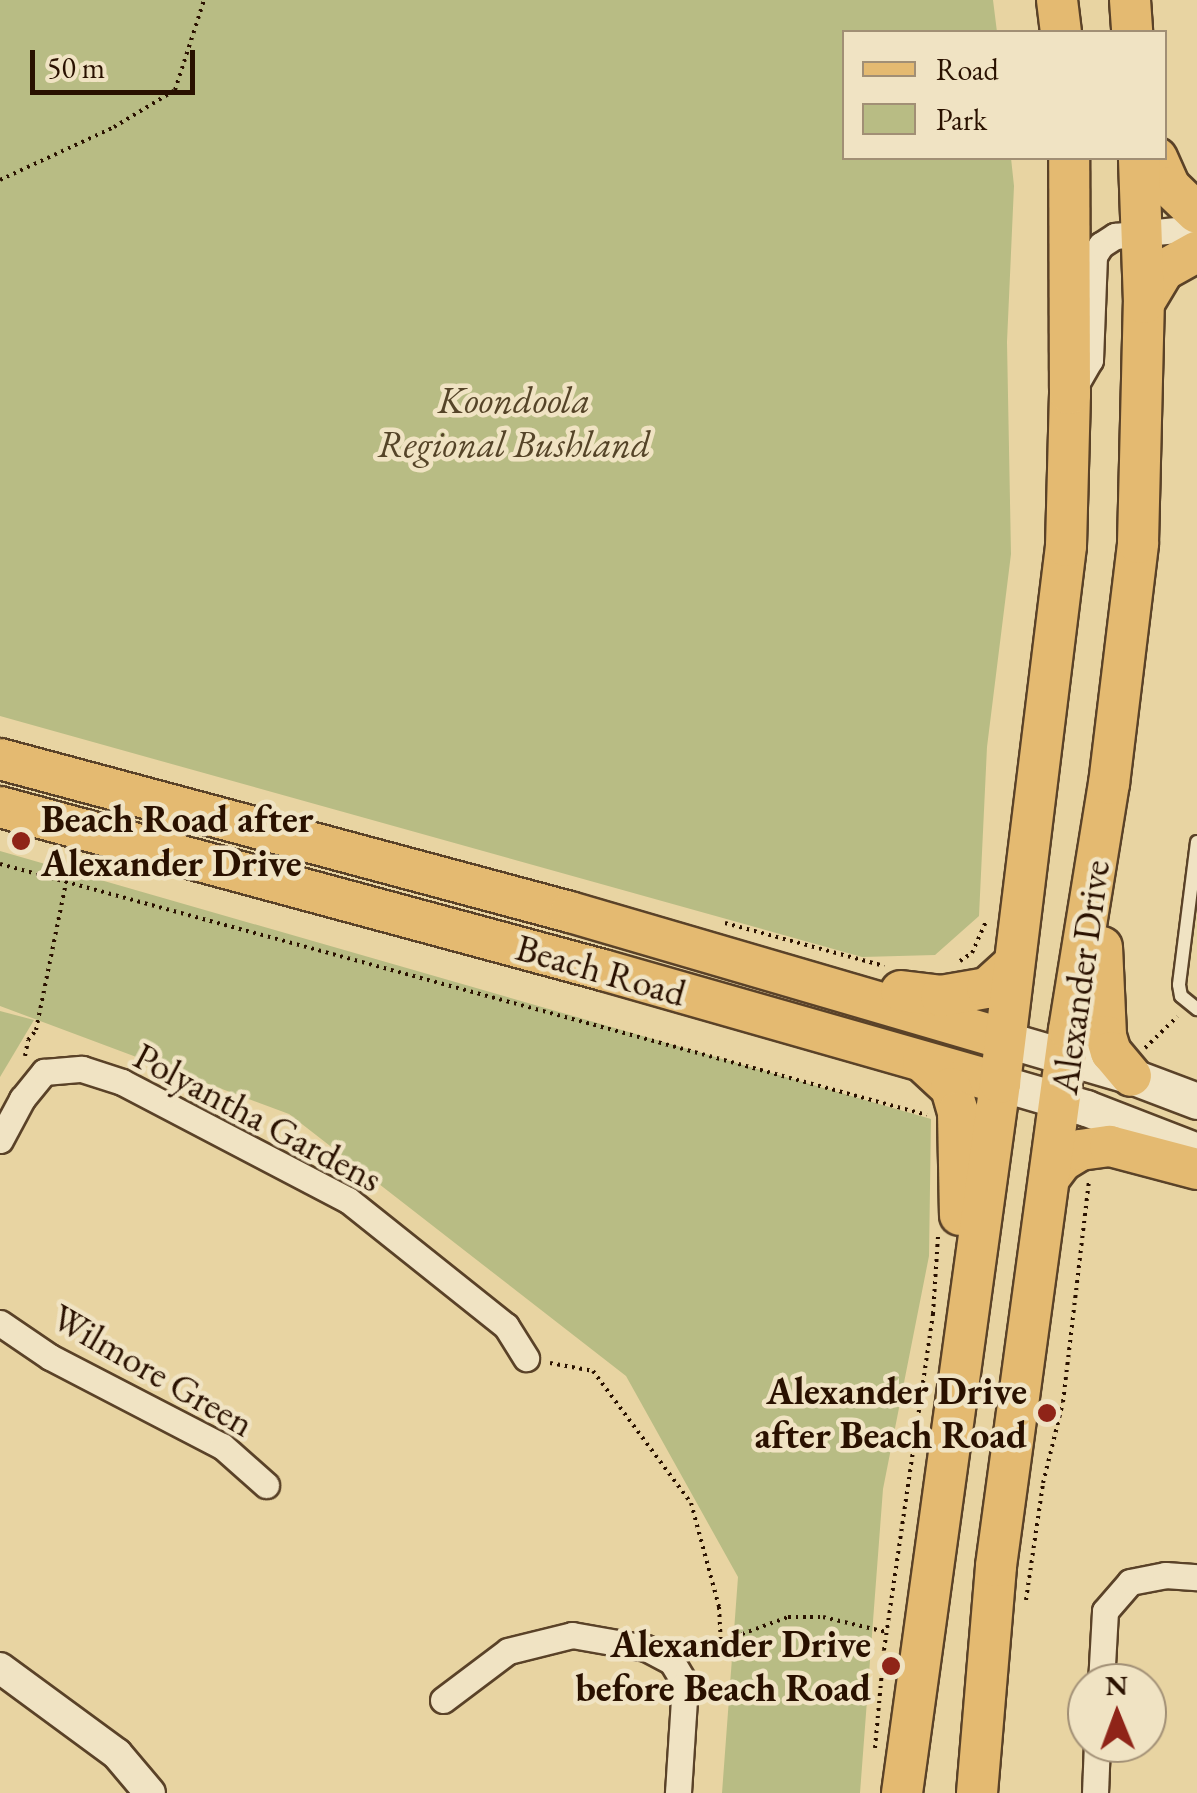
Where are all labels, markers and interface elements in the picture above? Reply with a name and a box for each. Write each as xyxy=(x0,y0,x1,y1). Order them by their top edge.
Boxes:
scale bar xyxy=(35,30,200,92)
legend xyxy=(842,30,1167,160)
text: 50 m xyxy=(47,48,105,87)
text: Road xyxy=(936,50,999,89)
text: Park xyxy=(936,100,987,139)
park label: Koondoola Regional Bushland xyxy=(377,377,651,466)
place label: Beach Road after Alexander Drive xyxy=(41,796,314,886)
marker: Beach Road after Alexander Drive xyxy=(10,830,32,852)
street label: Alexander Drive xyxy=(1041,857,1119,1097)
street label: Beach Road xyxy=(511,924,691,1016)
street label: Polyantha Gardens xyxy=(126,1033,390,1201)
street label: Wilmore Green xyxy=(44,1294,262,1446)
place label: Alexander Drive after Beach Road xyxy=(754,1368,1027,1458)
marker: Alexander Drive after Beach Road xyxy=(1036,1402,1058,1424)
place label: Alexander Drive before Beach Road xyxy=(575,1621,871,1710)
marker: Alexander Drive before Beach Road xyxy=(880,1655,902,1677)
north arrow xyxy=(1067,1663,1167,1763)
text: N xyxy=(1105,1667,1128,1703)

